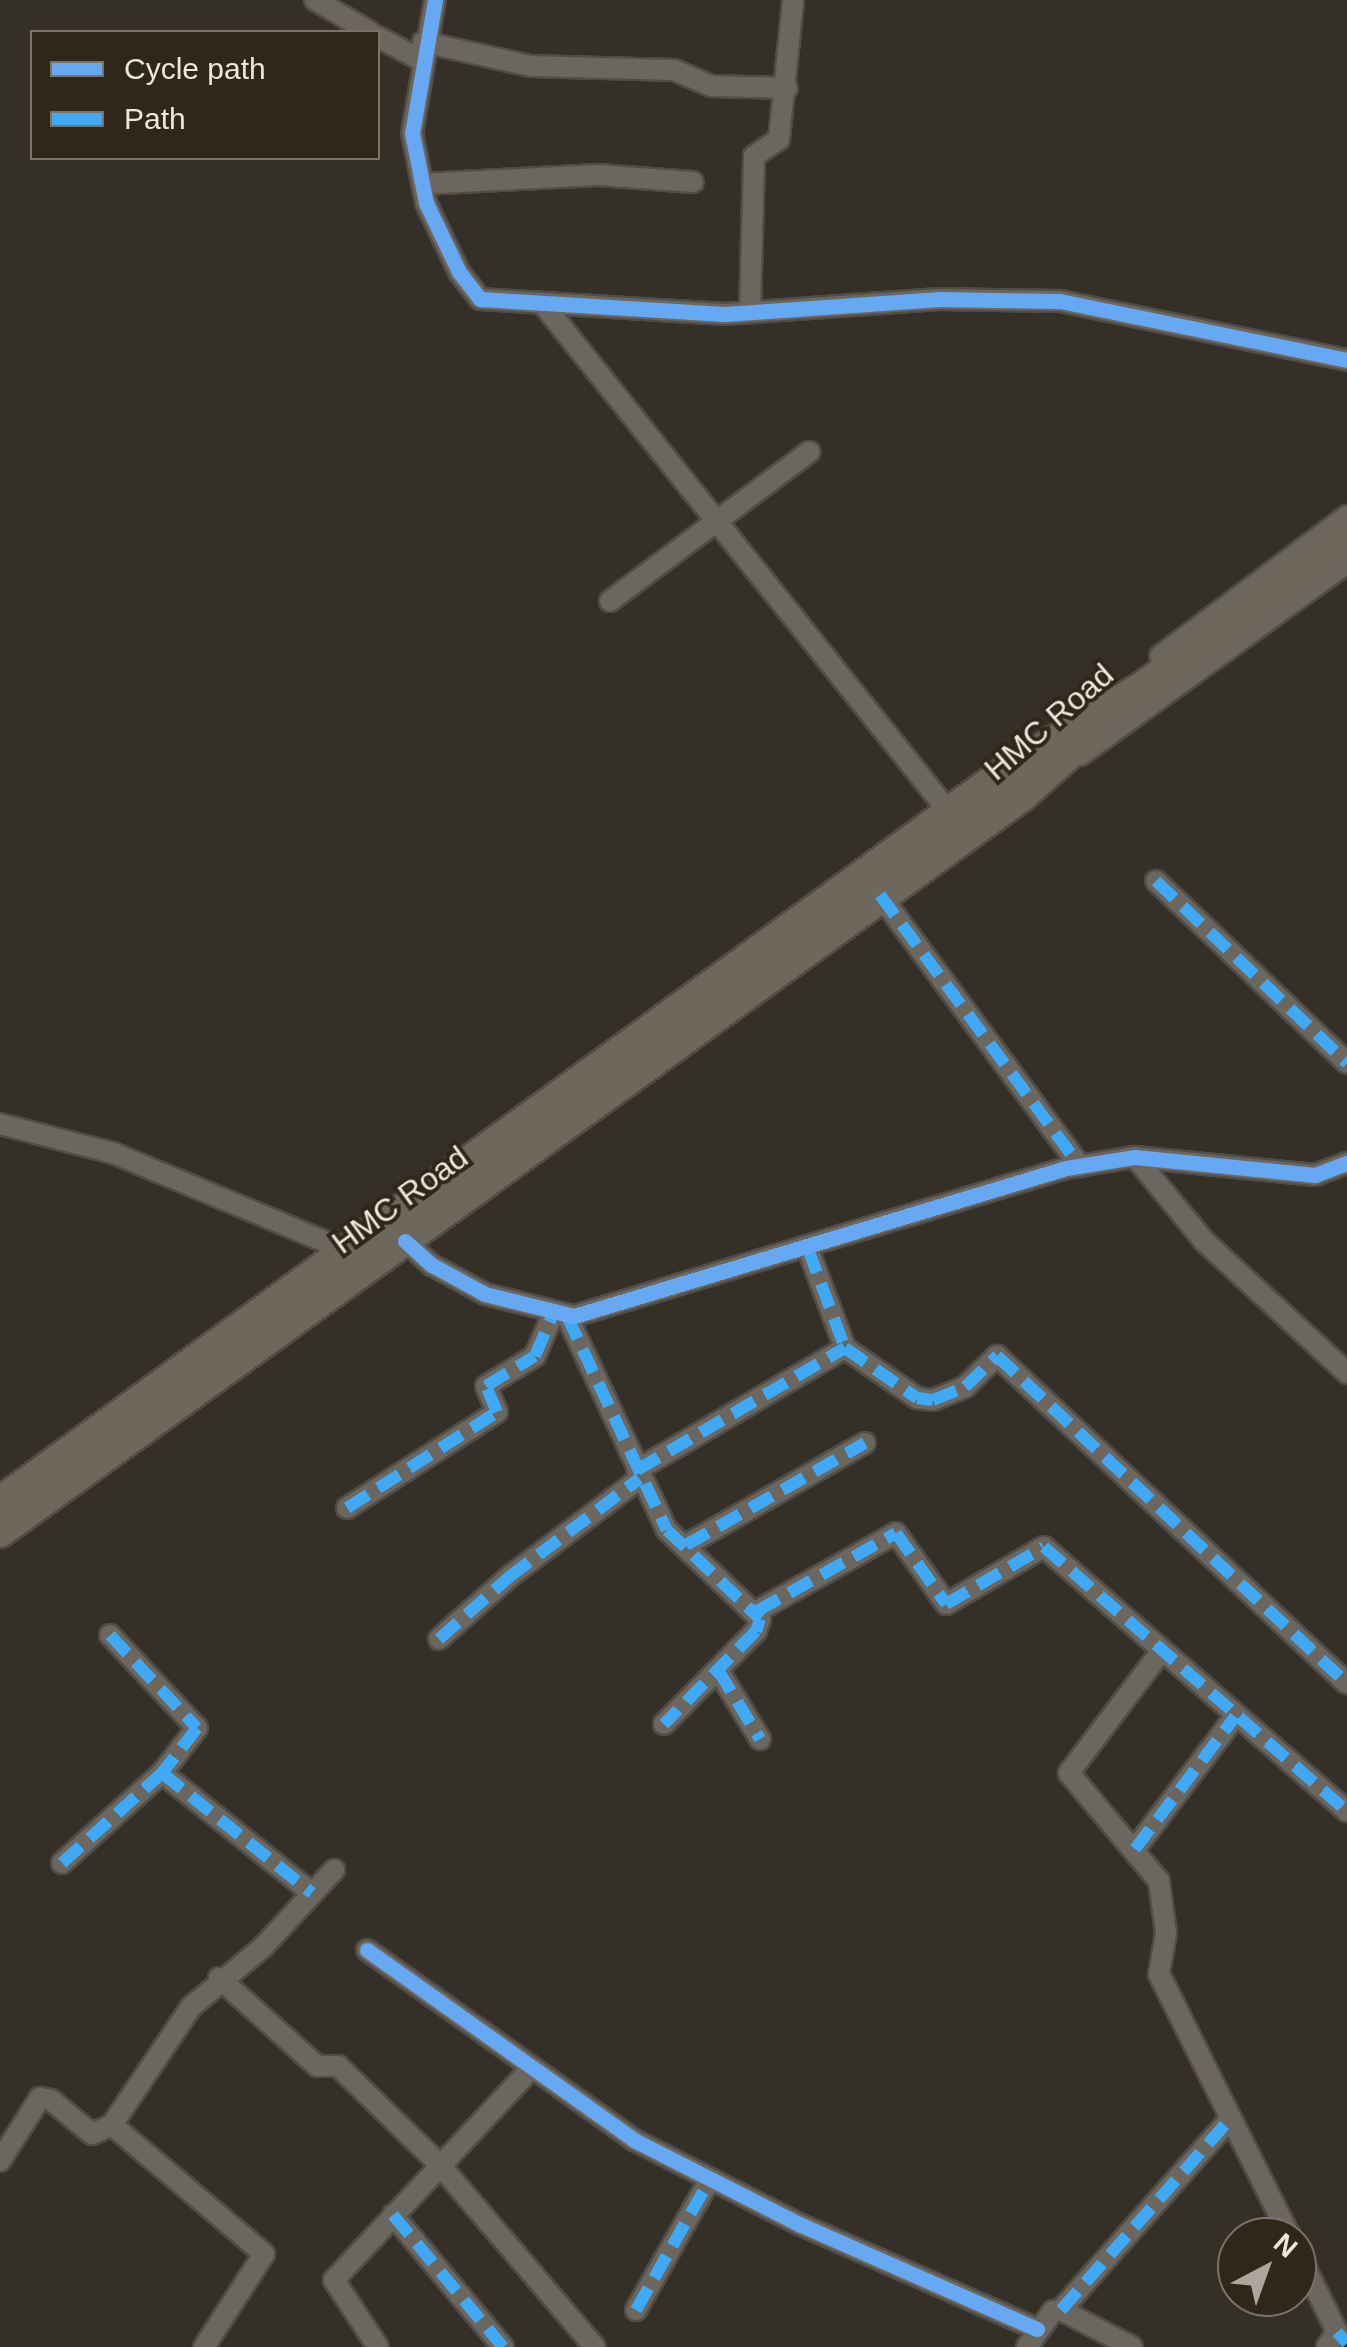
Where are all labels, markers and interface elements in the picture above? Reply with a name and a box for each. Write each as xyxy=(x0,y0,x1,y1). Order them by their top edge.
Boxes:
legend xyxy=(30,30,380,160)
text: Cycle path xyxy=(124,52,266,85)
text: Path xyxy=(124,102,186,135)
street label: HMC Road xyxy=(977,656,1121,788)
street label: HMC Road xyxy=(325,1138,475,1262)
north arrow xyxy=(1217,2217,1317,2317)
text: N xyxy=(1268,2227,1303,2264)

